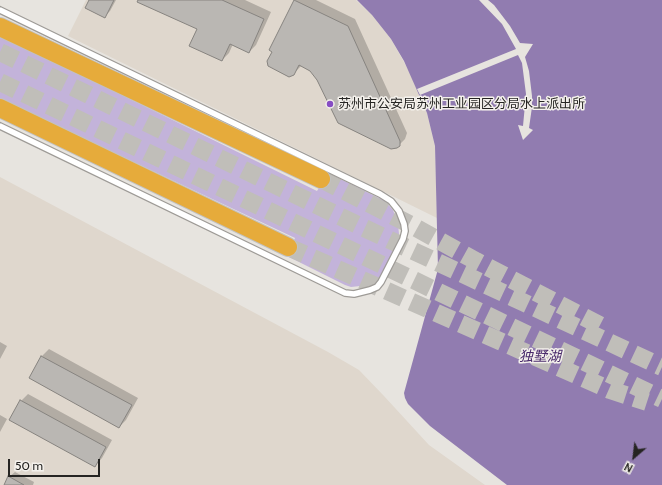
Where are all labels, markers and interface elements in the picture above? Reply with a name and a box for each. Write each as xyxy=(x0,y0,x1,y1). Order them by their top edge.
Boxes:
place label: 苏州市公安局苏州工业园区分局水上派出所 xyxy=(338,96,585,112)
marker: 苏州市公安局苏州工业园区分局水上派出所 xyxy=(325,99,335,109)
water label: 独墅湖 xyxy=(519,349,561,365)
north arrow xyxy=(614,437,654,477)
scale bar xyxy=(10,451,102,477)
text: 50 m xyxy=(15,458,43,473)
text: N xyxy=(622,460,635,476)

